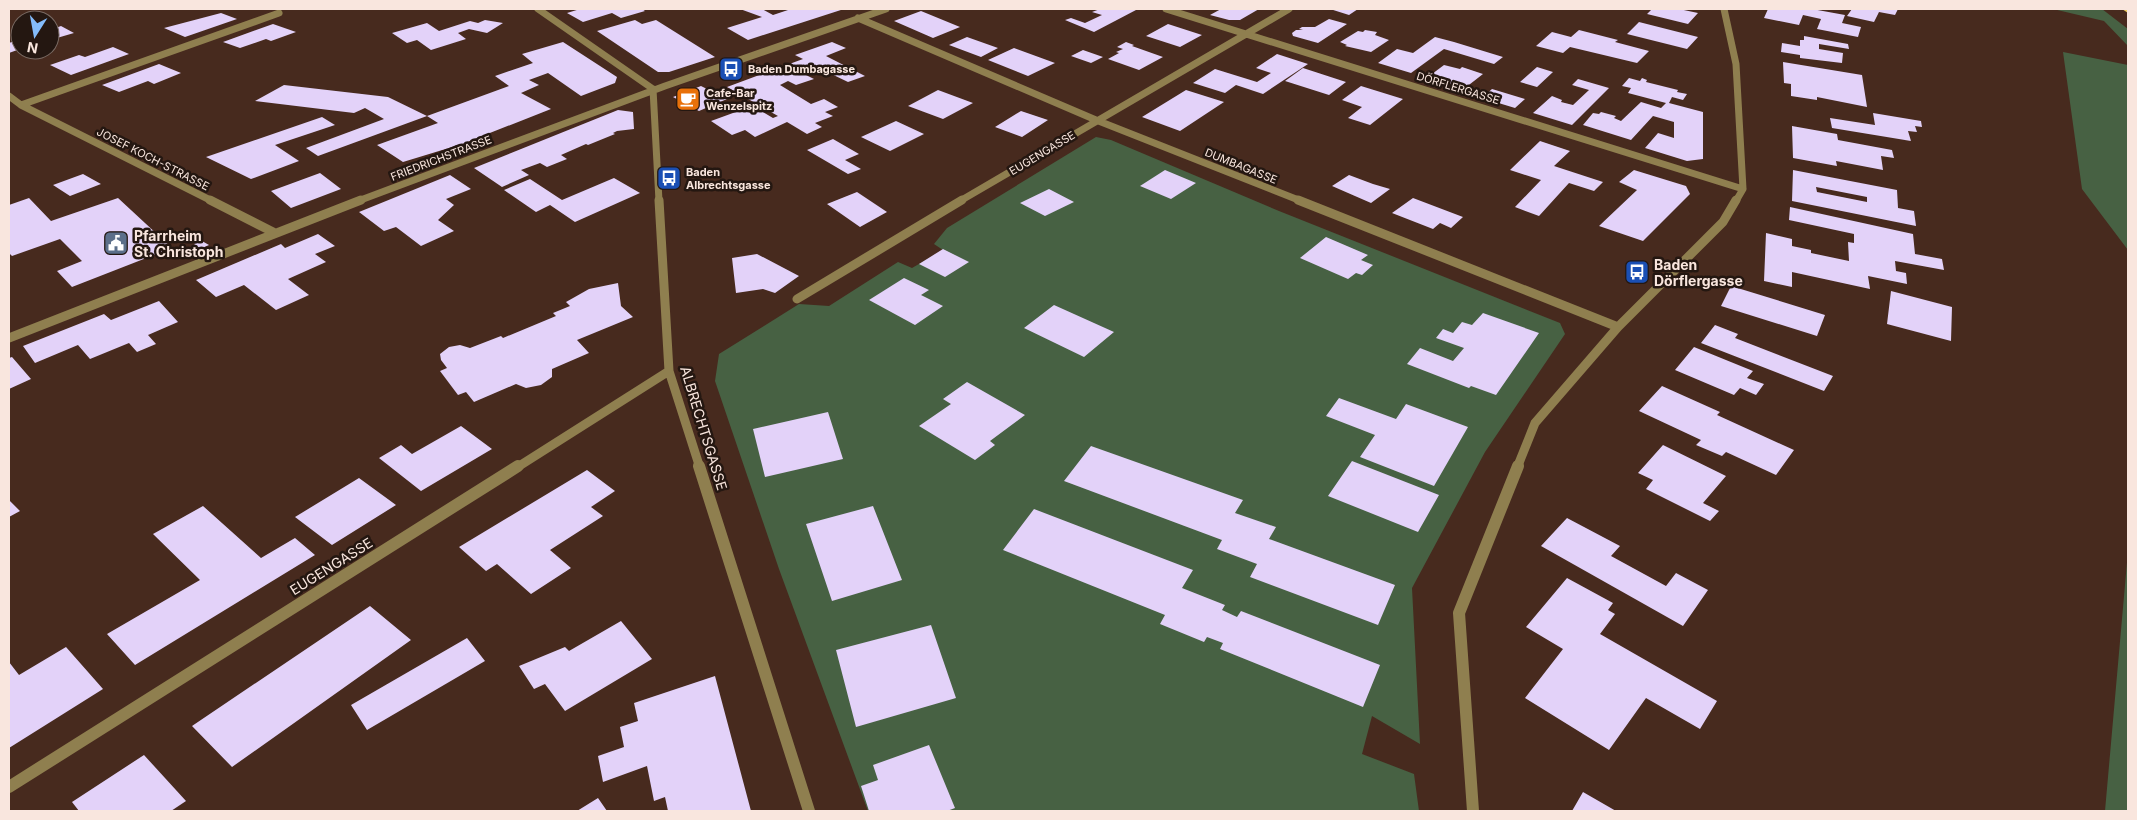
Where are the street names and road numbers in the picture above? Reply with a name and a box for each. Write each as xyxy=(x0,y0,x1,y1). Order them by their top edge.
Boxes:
street label: DÖRFLERGASSE xyxy=(1415,69,1501,107)
street label: JOSEF KOCH-STRASSE xyxy=(94,125,212,193)
street label: EUGENGASSE xyxy=(1007,128,1077,178)
street label: FRIEDRICHSTRASSE xyxy=(389,132,493,184)
street label: DUMBAGASSE xyxy=(1203,145,1279,187)
street label: ALBRECHTSGASSE xyxy=(677,364,731,492)
street label: EUGENGASSE xyxy=(286,534,376,598)

